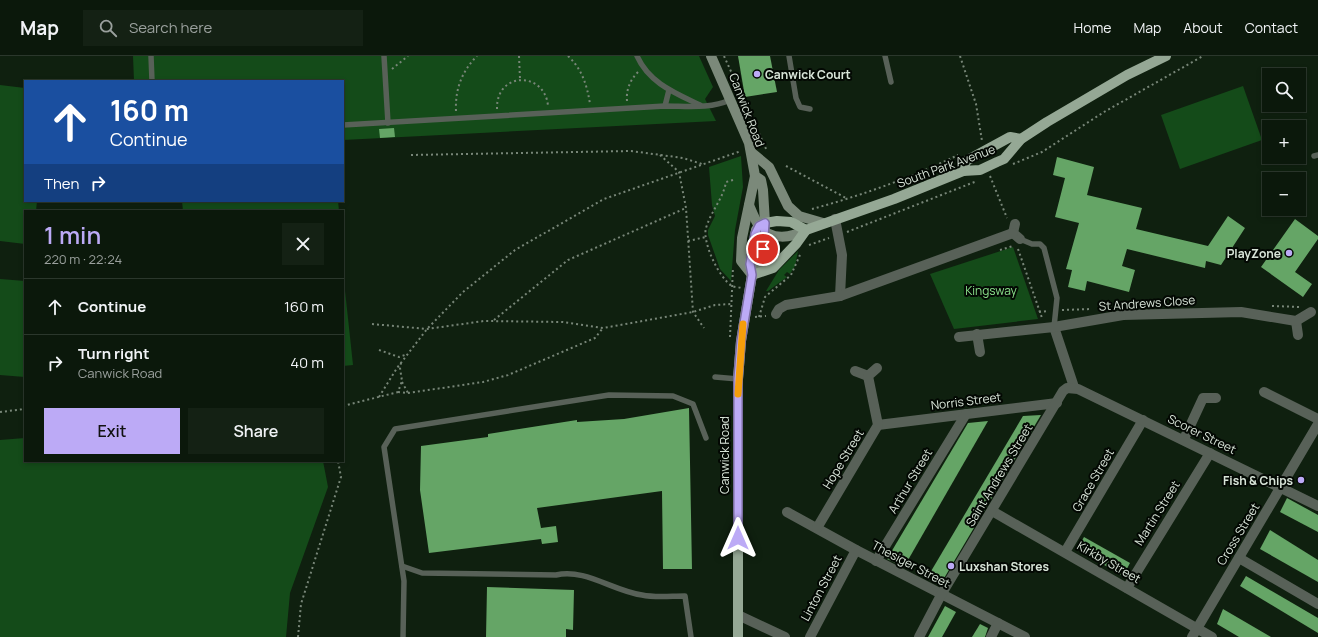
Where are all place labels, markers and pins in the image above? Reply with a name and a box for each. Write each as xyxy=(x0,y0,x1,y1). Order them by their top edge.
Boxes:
place label: Canwick Court xyxy=(765,66,851,83)
marker: Canwick Court xyxy=(752,69,762,79)
pin xyxy=(746,232,780,266)
place label: PlayZone xyxy=(1227,245,1281,262)
marker: PlayZone xyxy=(1284,248,1294,258)
place label: Fish & Chips xyxy=(1223,472,1293,489)
marker: Fish & Chips xyxy=(1296,475,1306,485)
place label: Luxshan Stores xyxy=(959,558,1049,575)
marker: Luxshan Stores xyxy=(946,561,956,571)

